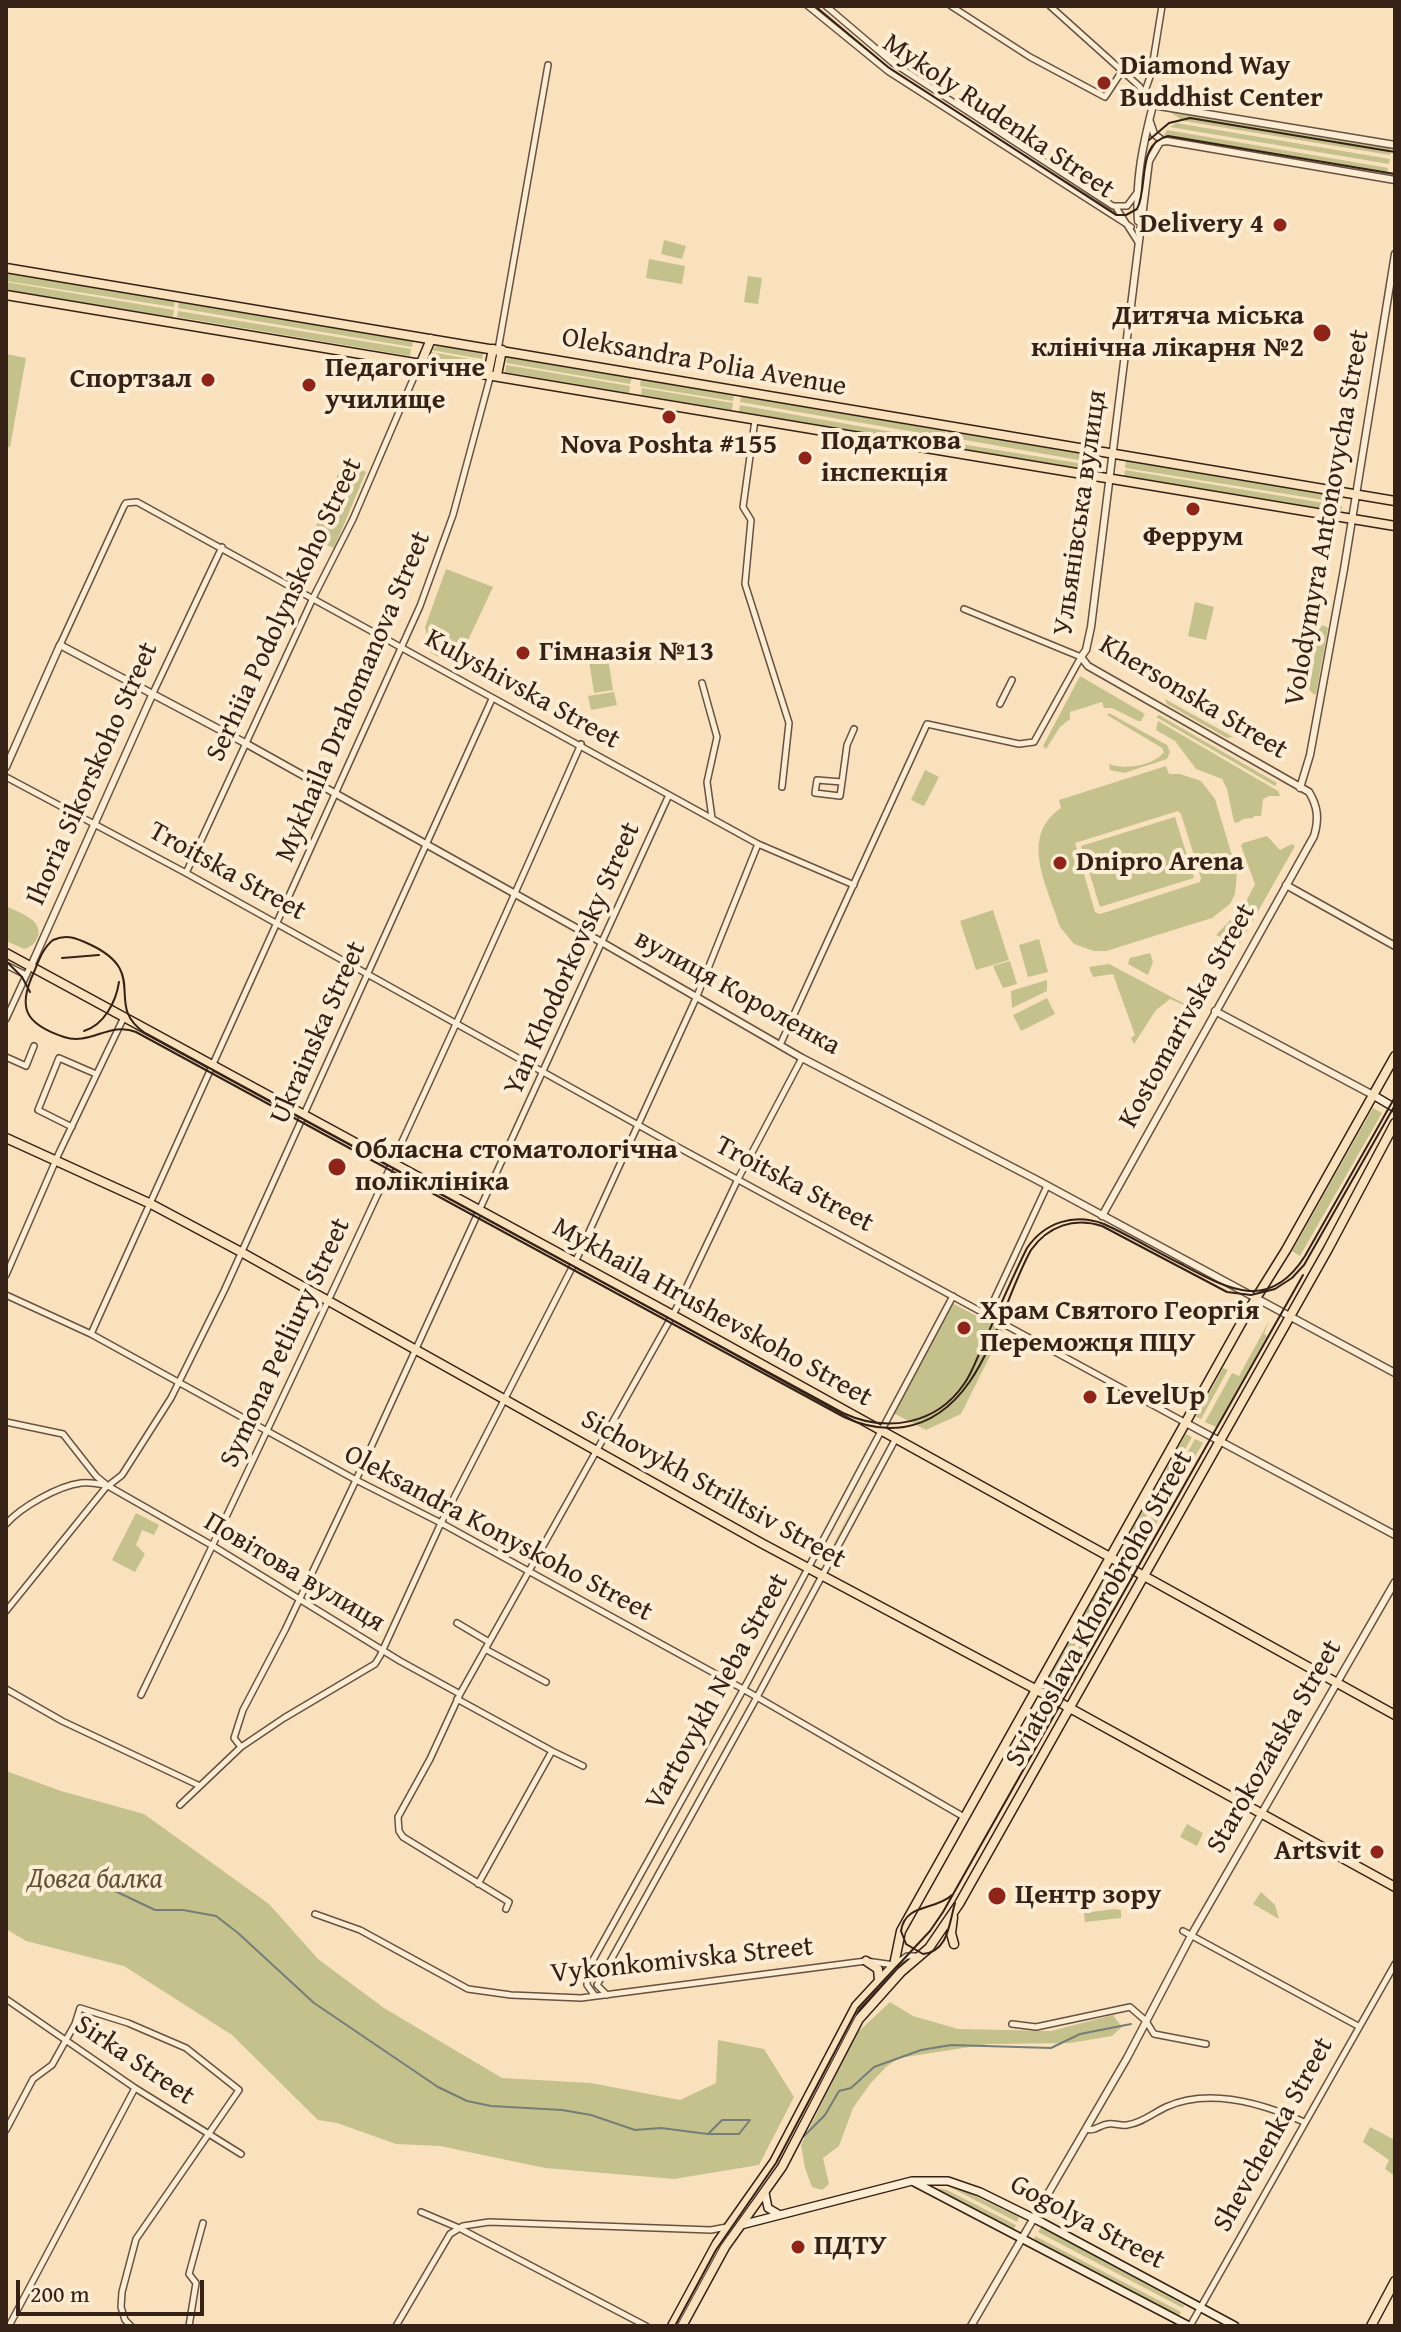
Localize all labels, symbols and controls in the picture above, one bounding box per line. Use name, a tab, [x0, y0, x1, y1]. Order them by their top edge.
street label: Mykoly Rudenka Street	[876, 27, 1120, 207]
place label: Diamond Way Buddhist Center	[1120, 50, 1323, 116]
marker: Diamond Way Buddhist Center	[1095, 74, 1113, 92]
place label: Delivery 4	[1139, 208, 1264, 242]
marker: Delivery 4	[1271, 216, 1289, 234]
place label: Дитяча міська клінічна лікарня №2	[1031, 300, 1304, 366]
street label: Oleksandra Polia Avenue	[559, 321, 849, 405]
marker: Дитяча міська клінічна лікарня №2	[1311, 322, 1333, 344]
street label: Volodymyra Antonovycha Street	[1278, 327, 1378, 709]
place label: Педагогічне училище	[325, 352, 485, 418]
place label: Спортзал	[70, 363, 192, 397]
marker: Спортзал	[199, 371, 217, 389]
marker: Педагогічне училище	[300, 376, 318, 394]
street label: Ульянівська вулиця	[1047, 388, 1115, 638]
marker: Nova Poshta #155	[660, 408, 678, 426]
place label: Податкова інспекція	[821, 425, 961, 491]
place label: Nova Poshta #155	[561, 429, 777, 463]
marker: Податкова інспекція	[796, 449, 814, 467]
street label: Serhiia Podolynskoho Street	[200, 453, 370, 767]
marker: Феррум	[1184, 500, 1202, 518]
place label: Феррум	[1143, 521, 1243, 555]
street label: Mykhaila Drahomanova Street	[269, 527, 439, 867]
street label: Kulyshivska Street	[419, 623, 625, 757]
street label: Khersonska Street	[1093, 629, 1293, 767]
place label: Гімназія №13	[539, 636, 714, 670]
street label: Ihoria Sikorskoho Street	[20, 637, 166, 911]
marker: Гімназія №13	[514, 644, 532, 662]
street label: Troitska Street	[143, 815, 311, 929]
street label: Yan Khodorkovsky Street	[498, 817, 648, 1101]
place label: Dnipro Arena	[1076, 846, 1244, 880]
marker: Dnipro Arena	[1051, 854, 1069, 872]
street label: Kostomarivska Street	[1112, 898, 1264, 1134]
street label: вулиця Короленка	[628, 923, 846, 1063]
street label: Ukrainska Street	[264, 936, 374, 1130]
street label: Troitska Street	[709, 1129, 879, 1241]
place label: Обласна стоматологічна поліклініка	[355, 1134, 678, 1200]
marker: Обласна стоматологічна поліклініка	[326, 1156, 348, 1178]
street label: Mykhaila Hrushevskoho Street	[546, 1211, 878, 1415]
street label: Symona Petliury Street	[213, 1213, 359, 1473]
place label: Храм Святого Георгія Переможця ПЦУ	[980, 1295, 1260, 1361]
marker: Храм Святого Георгія Переможця ПЦУ	[955, 1319, 973, 1337]
place label: LevelUp	[1106, 1380, 1205, 1414]
marker: LevelUp	[1081, 1388, 1099, 1406]
street label: Sichovykh Striltsiv Street	[575, 1403, 851, 1577]
street label: Oleksandra Konyskoho Street	[338, 1438, 658, 1630]
street label: Sviatoslava Khorobroho Street	[999, 1445, 1201, 1773]
street label: Повітова вулиця	[198, 1506, 390, 1640]
street label: Vartovykh Neba Street	[639, 1568, 797, 1816]
street label: Starokozatska Street	[1200, 1634, 1350, 1860]
place label: Artsvit	[1274, 1835, 1361, 1869]
marker: Artsvit	[1368, 1843, 1386, 1861]
park label: Довга балка	[27, 1863, 163, 1897]
place label: Центр зору	[1015, 1879, 1161, 1913]
marker: Центр зору	[986, 1885, 1008, 1907]
street label: Vykonkomivska Street	[549, 1930, 815, 1992]
street label: Sirka Street	[68, 2009, 200, 2113]
street label: Shevchenka Street	[1207, 2032, 1341, 2238]
street label: Gogolya Street	[1004, 2168, 1170, 2278]
place label: ПДТУ	[814, 2230, 886, 2264]
marker: ПДТУ	[789, 2238, 807, 2256]
scale bar	[20, 2264, 208, 2314]
text: 200 m	[30, 2276, 90, 2311]

